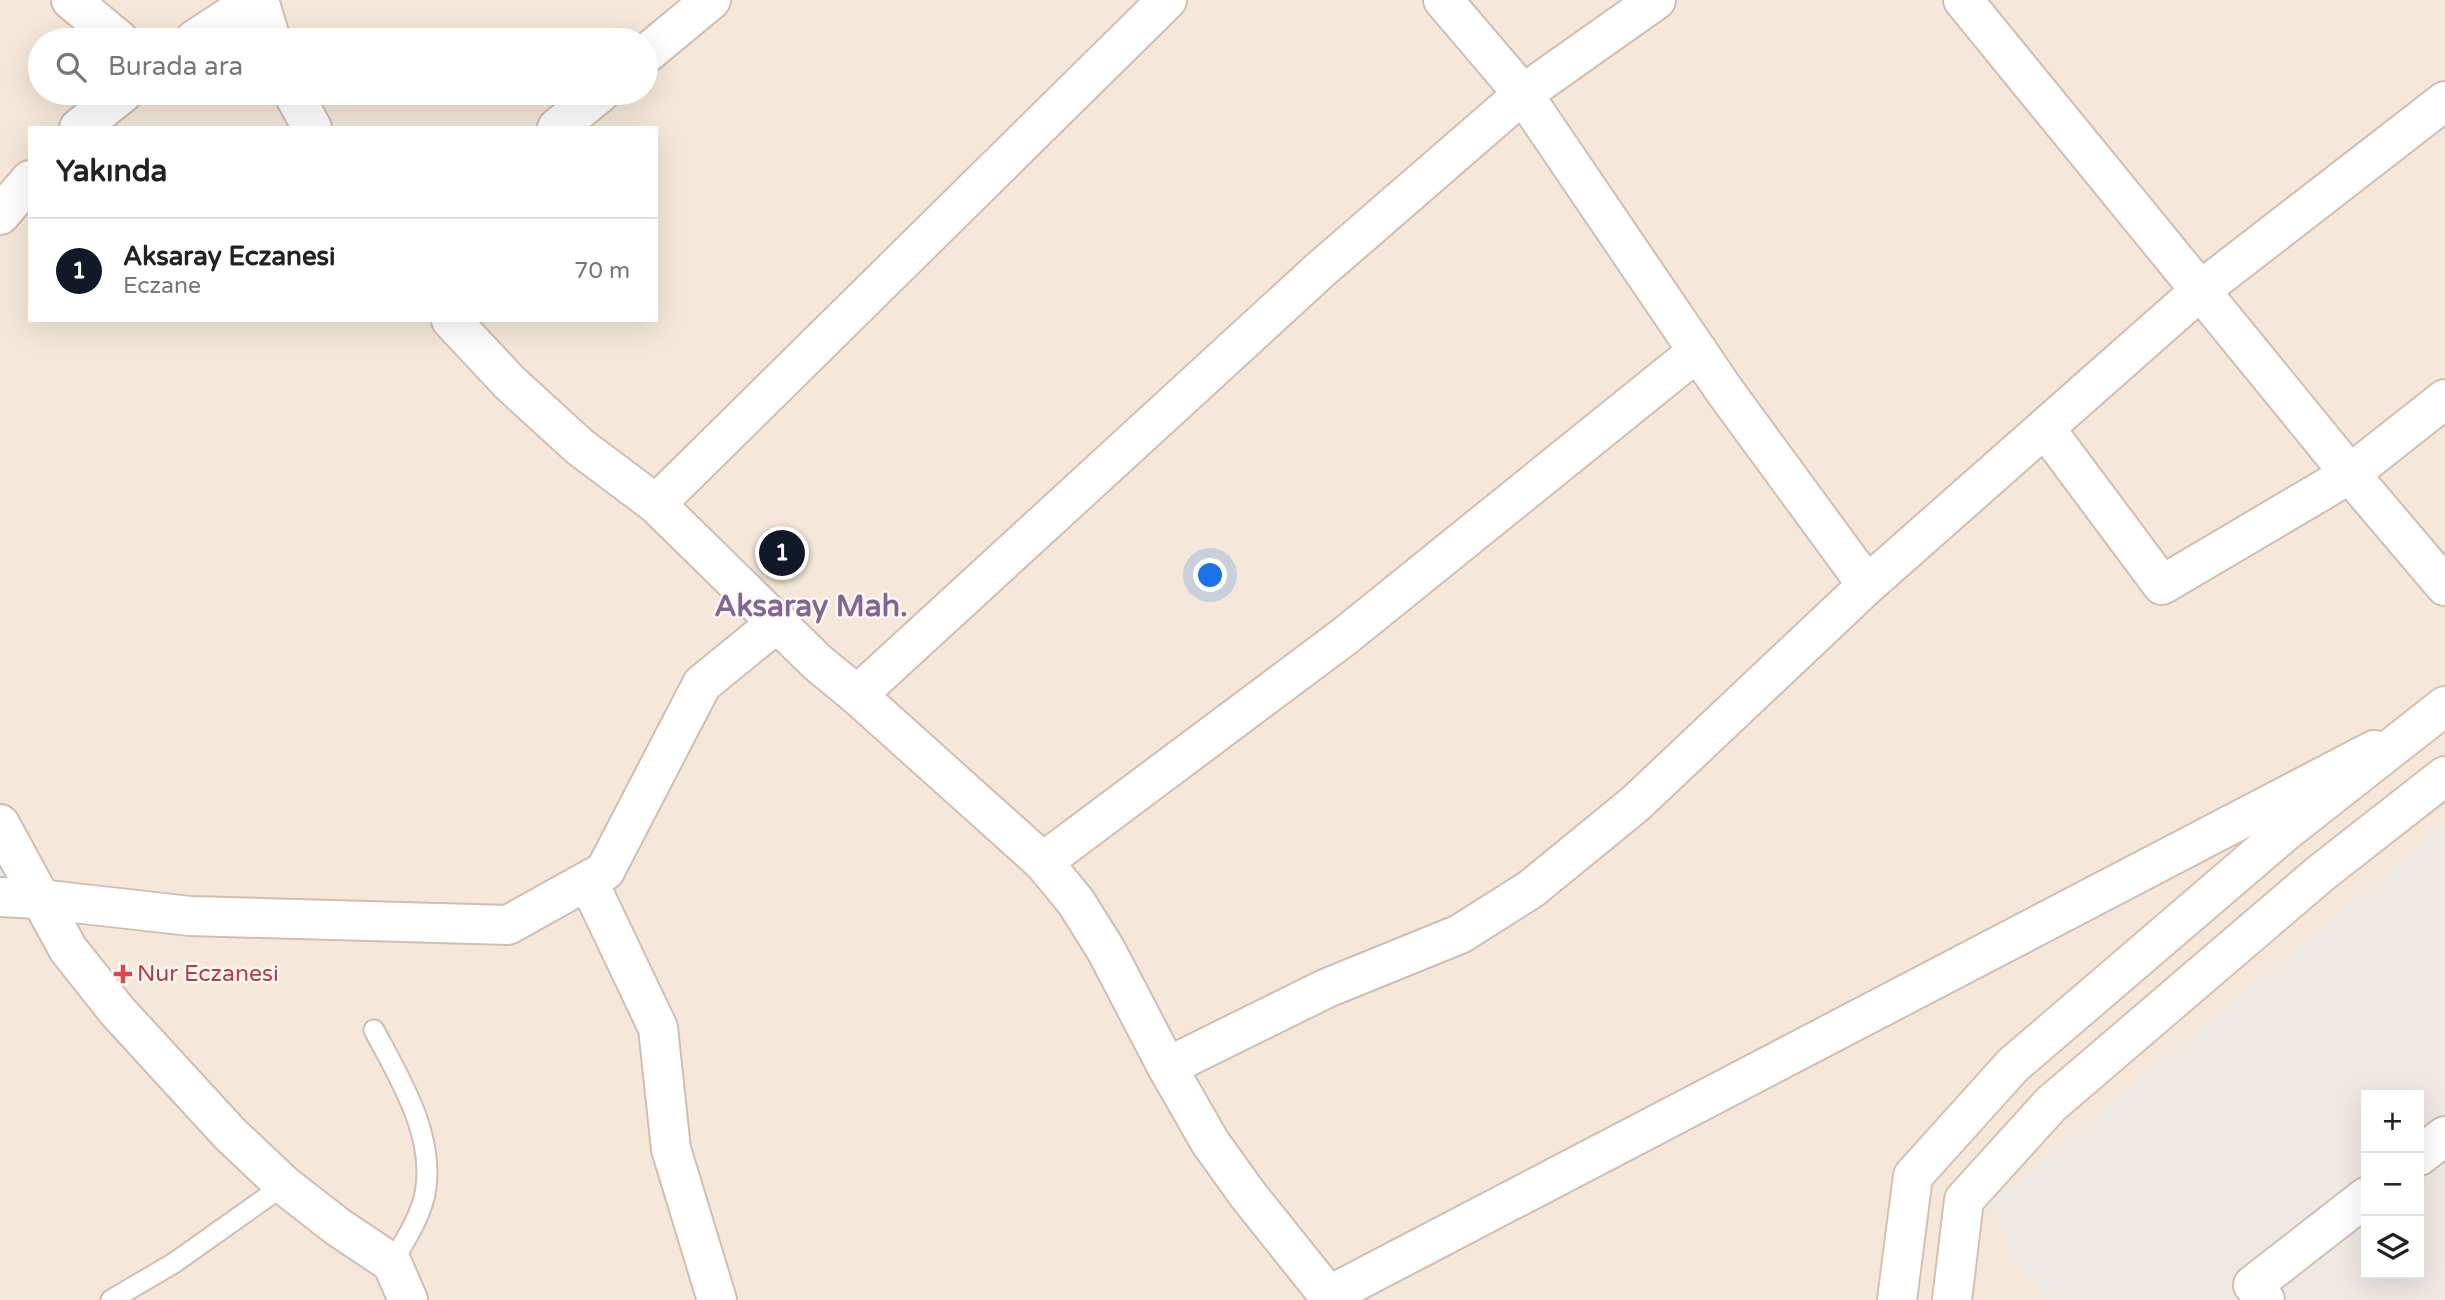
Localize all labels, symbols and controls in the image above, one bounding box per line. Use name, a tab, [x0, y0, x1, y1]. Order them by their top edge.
search box	[28, 28, 658, 105]
icon: search	[52, 48, 90, 86]
text: Burada ara	[108, 51, 243, 82]
text: Yakında	[56, 153, 167, 190]
text: Aksaray Eczanesi	[123, 241, 336, 272]
text: 1	[72, 257, 86, 285]
text: 70 m	[574, 257, 630, 285]
text: Eczane	[123, 272, 201, 300]
pin: 1	[759, 527, 805, 579]
your location	[1193, 558, 1227, 592]
district label: Aksaray Mah.	[714, 588, 908, 625]
place label: Nur Eczanesi	[137, 960, 279, 988]
marker: Nur Eczanesi	[115, 966, 131, 982]
map controls	[2361, 1090, 2424, 1279]
button: +	[2361, 1090, 2424, 1153]
button: −	[2361, 1153, 2424, 1216]
button: layers	[2361, 1216, 2424, 1279]

